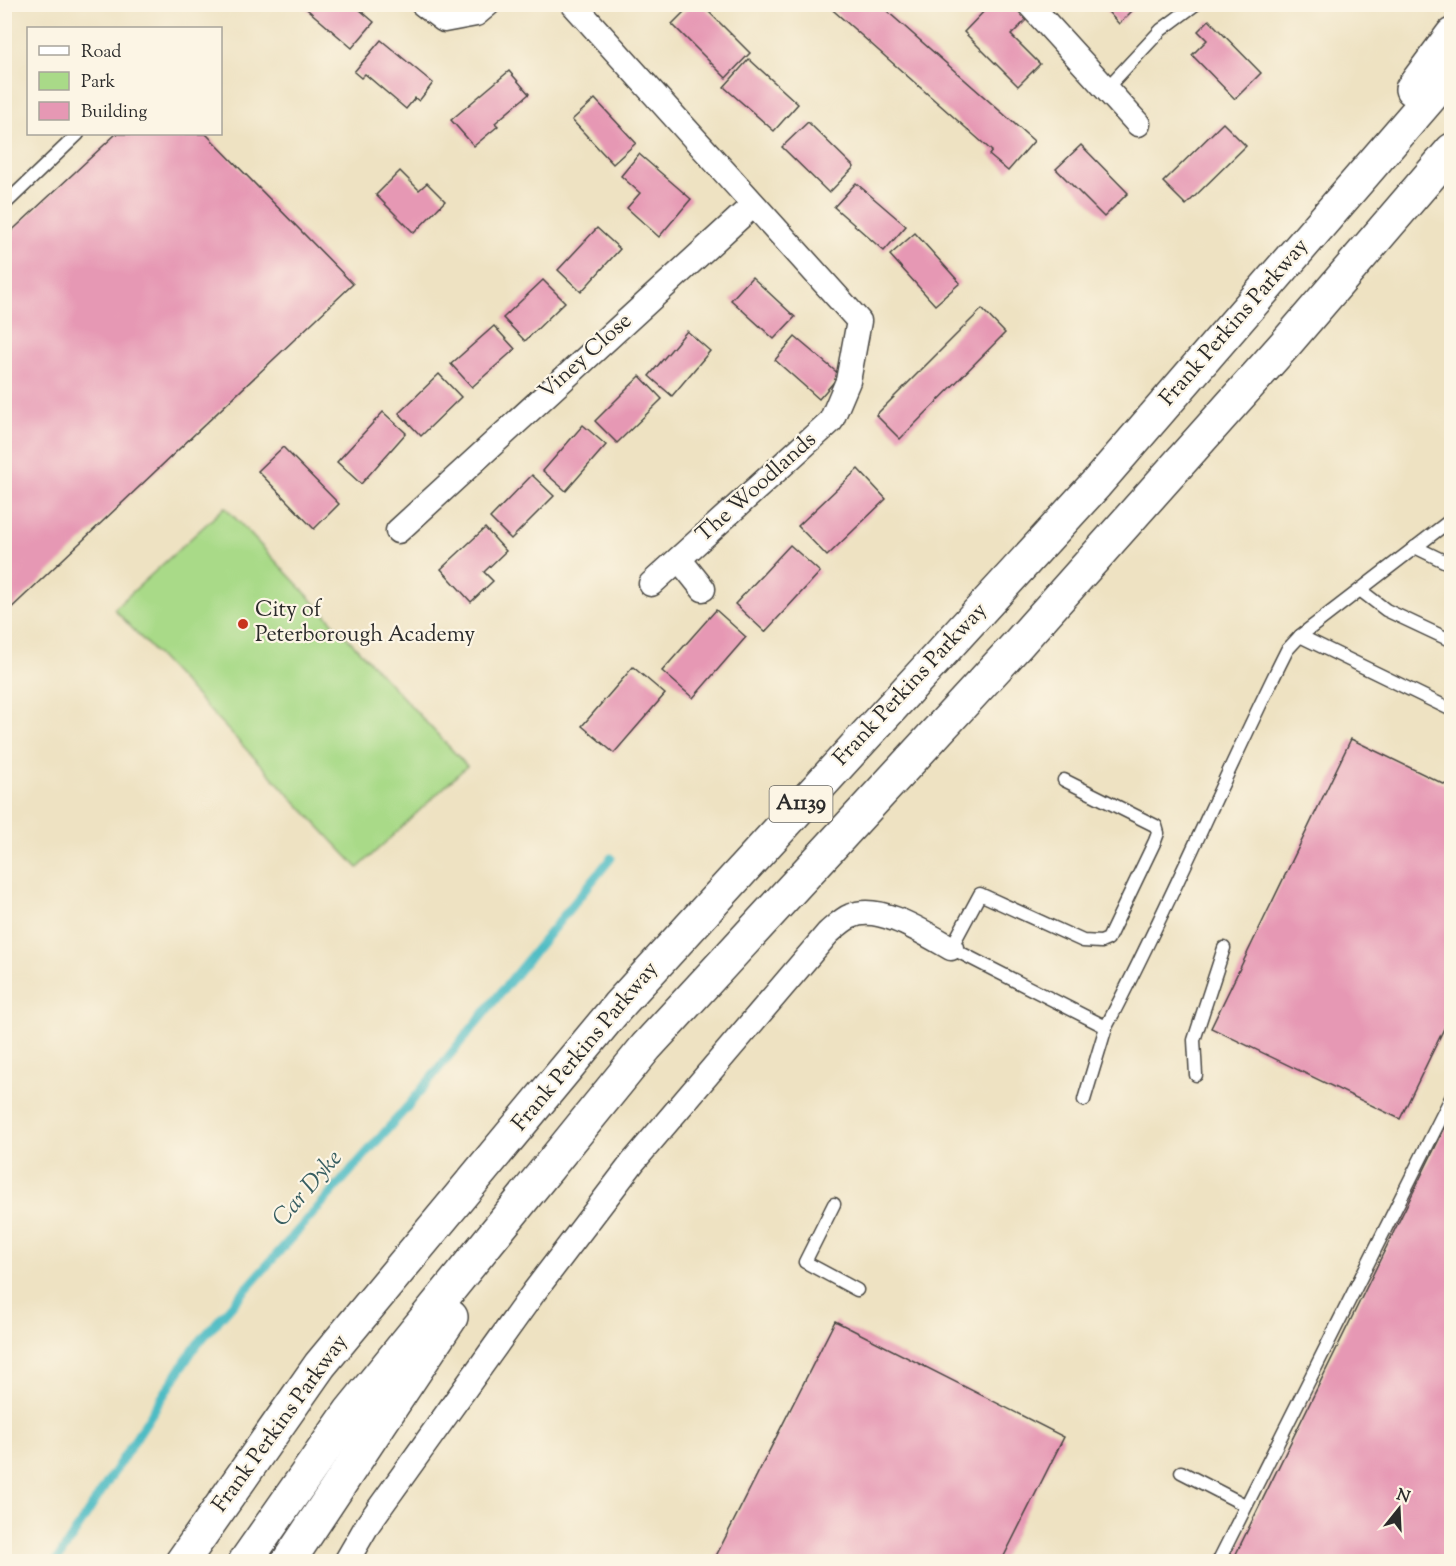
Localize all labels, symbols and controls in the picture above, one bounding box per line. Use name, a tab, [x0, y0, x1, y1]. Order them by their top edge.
legend	[27, 27, 222, 135]
text: Road	[81, 40, 121, 66]
text: Park	[81, 70, 116, 96]
text: Building	[81, 100, 147, 126]
street label: Frank Perkins Parkway	[1153, 232, 1317, 414]
street label: Viney Close	[532, 306, 640, 408]
street label: The Woodlands	[690, 425, 824, 551]
place label: City of Peterborough Academy	[255, 595, 475, 652]
street label: Frank Perkins Parkway	[827, 596, 995, 774]
marker: City of Peterborough Academy	[236, 617, 250, 631]
road number: A1139	[770, 786, 832, 822]
street label: Frank Perkins Parkway	[505, 955, 667, 1139]
water label: Car Dyke	[265, 1143, 351, 1235]
street label: Frank Perkins Parkway	[205, 1328, 357, 1520]
north arrow	[1369, 1479, 1429, 1539]
text: N	[1393, 1484, 1413, 1510]

